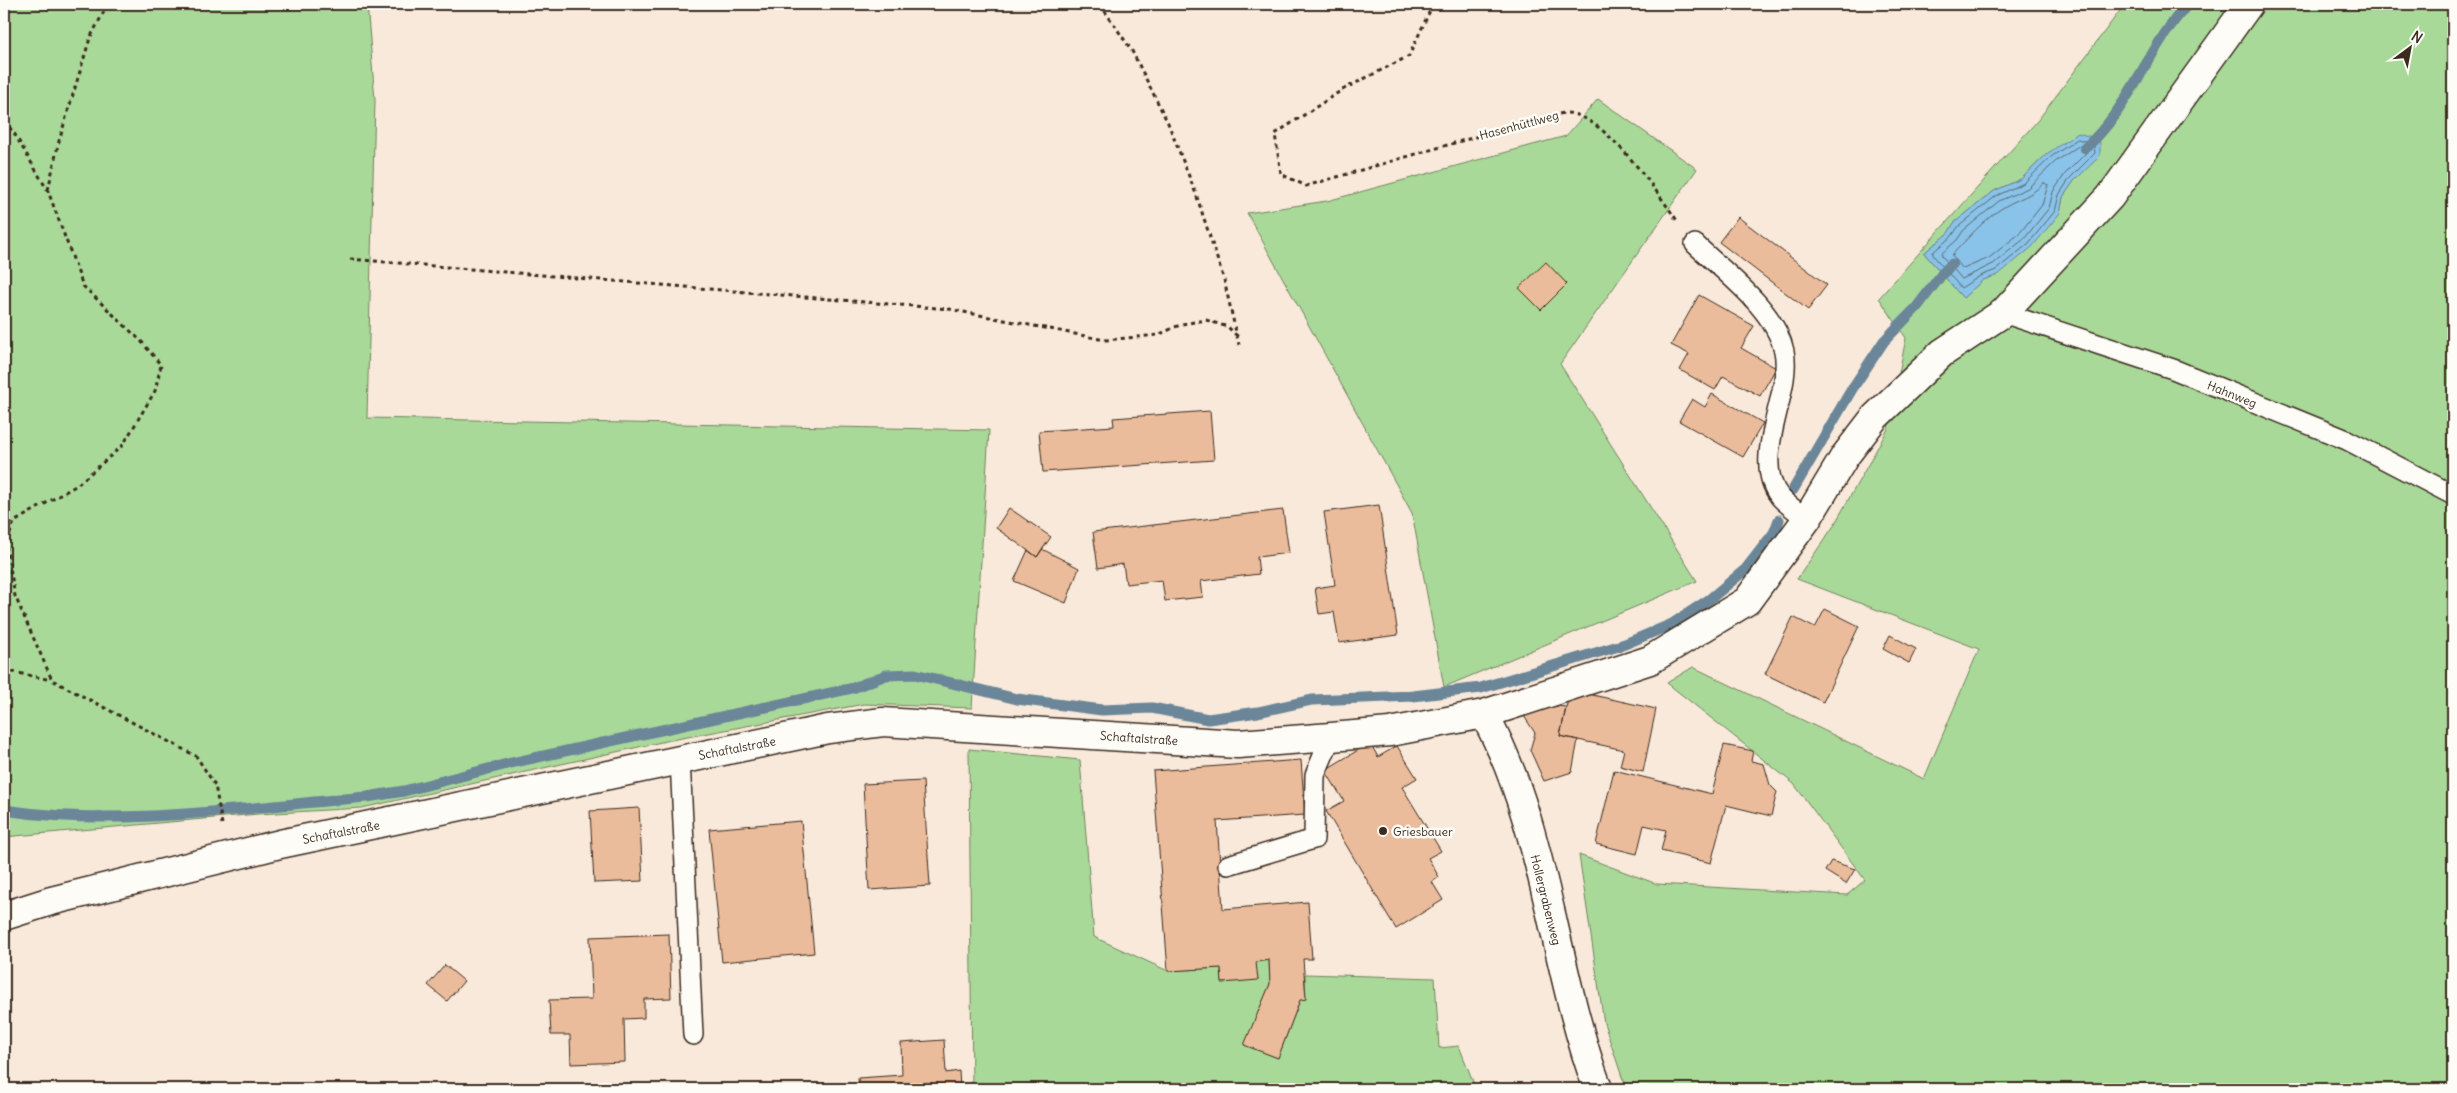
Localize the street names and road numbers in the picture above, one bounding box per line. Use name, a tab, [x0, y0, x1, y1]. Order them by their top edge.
street label: Hasenhüttlweg	[1478, 107, 1560, 143]
street label: Hahnweg	[2205, 377, 2259, 411]
street label: Schaftalstraße	[1099, 728, 1179, 748]
street label: Schaftalstraße	[697, 733, 777, 763]
street label: Schaftalstraße	[301, 817, 381, 847]
street label: Hollergrabenweg	[1527, 853, 1565, 947]

